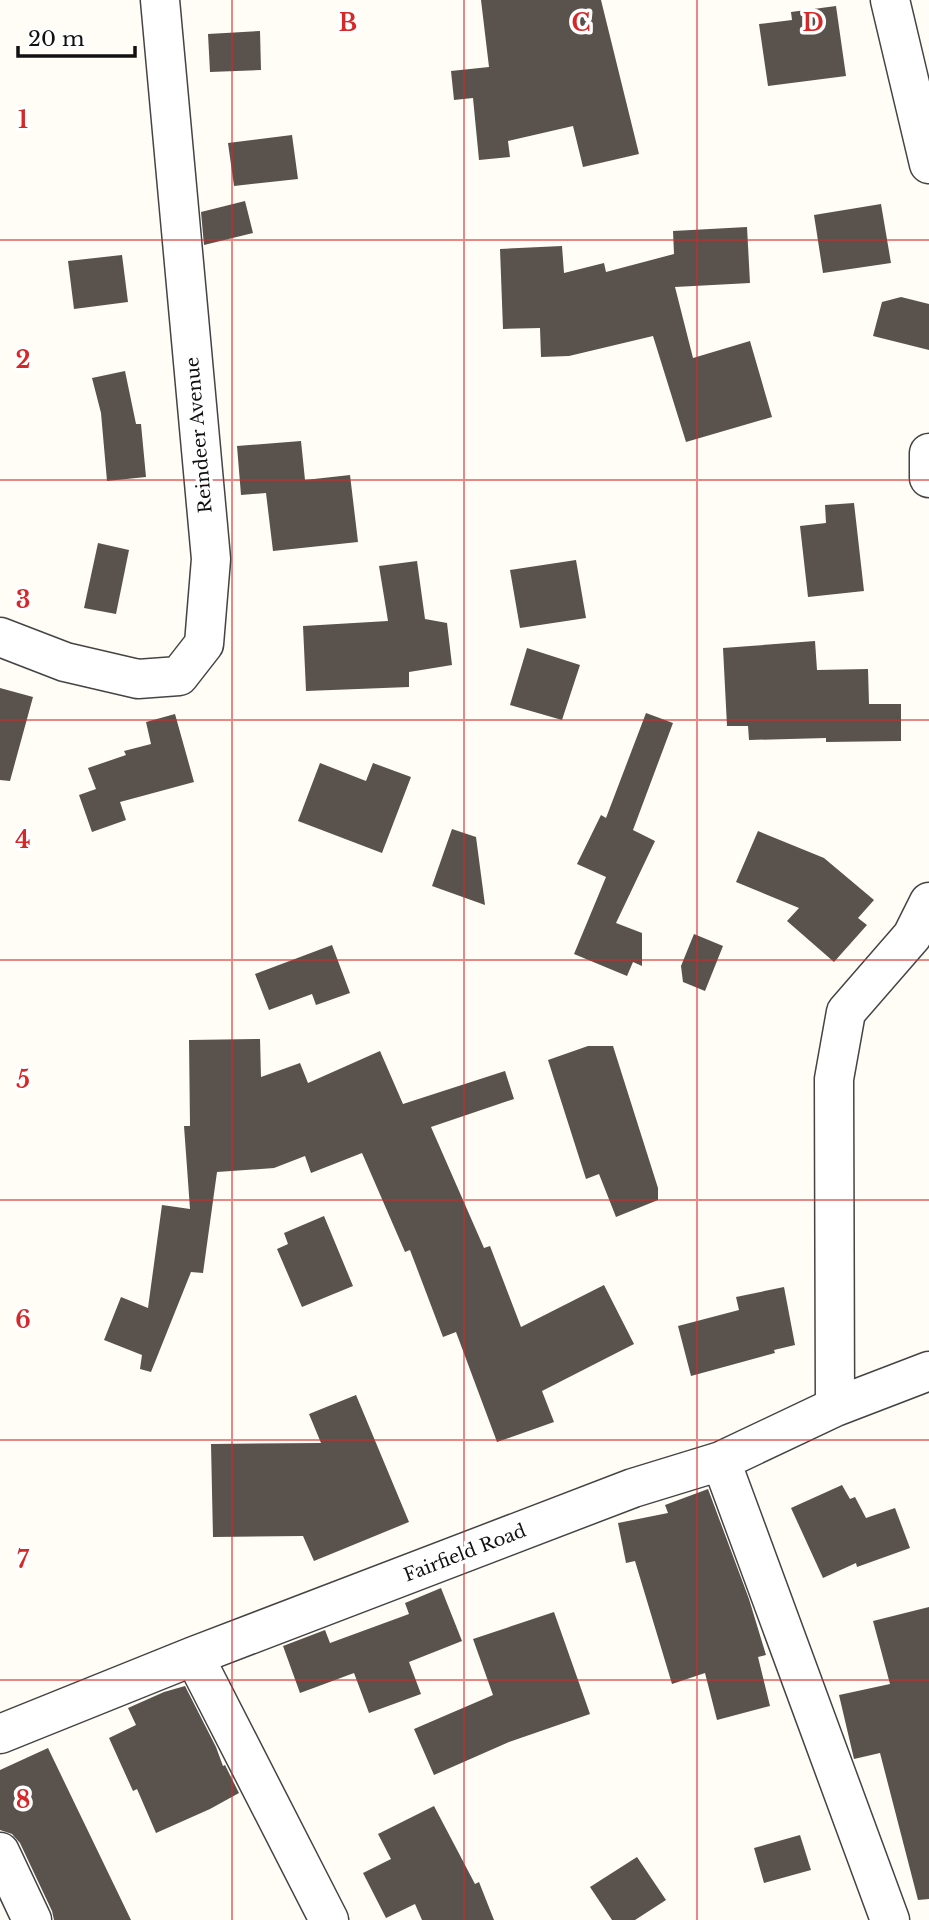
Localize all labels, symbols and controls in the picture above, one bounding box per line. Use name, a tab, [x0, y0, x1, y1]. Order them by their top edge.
text: B	[339, 9, 357, 37]
text: C	[572, 9, 590, 37]
text: D	[802, 9, 824, 37]
scale bar	[18, 14, 135, 58]
text: 20 m	[28, 26, 85, 52]
text: 1	[18, 106, 28, 134]
text: 2	[16, 346, 30, 374]
street label: Reindeer Avenue	[181, 356, 217, 514]
text: 3	[16, 586, 30, 614]
text: 4	[15, 826, 31, 854]
text: 5	[16, 1066, 30, 1094]
text: 6	[15, 1306, 31, 1334]
street label: Fairfield Road	[401, 1520, 529, 1586]
text: 7	[17, 1546, 30, 1574]
text: 8	[16, 1786, 30, 1814]

